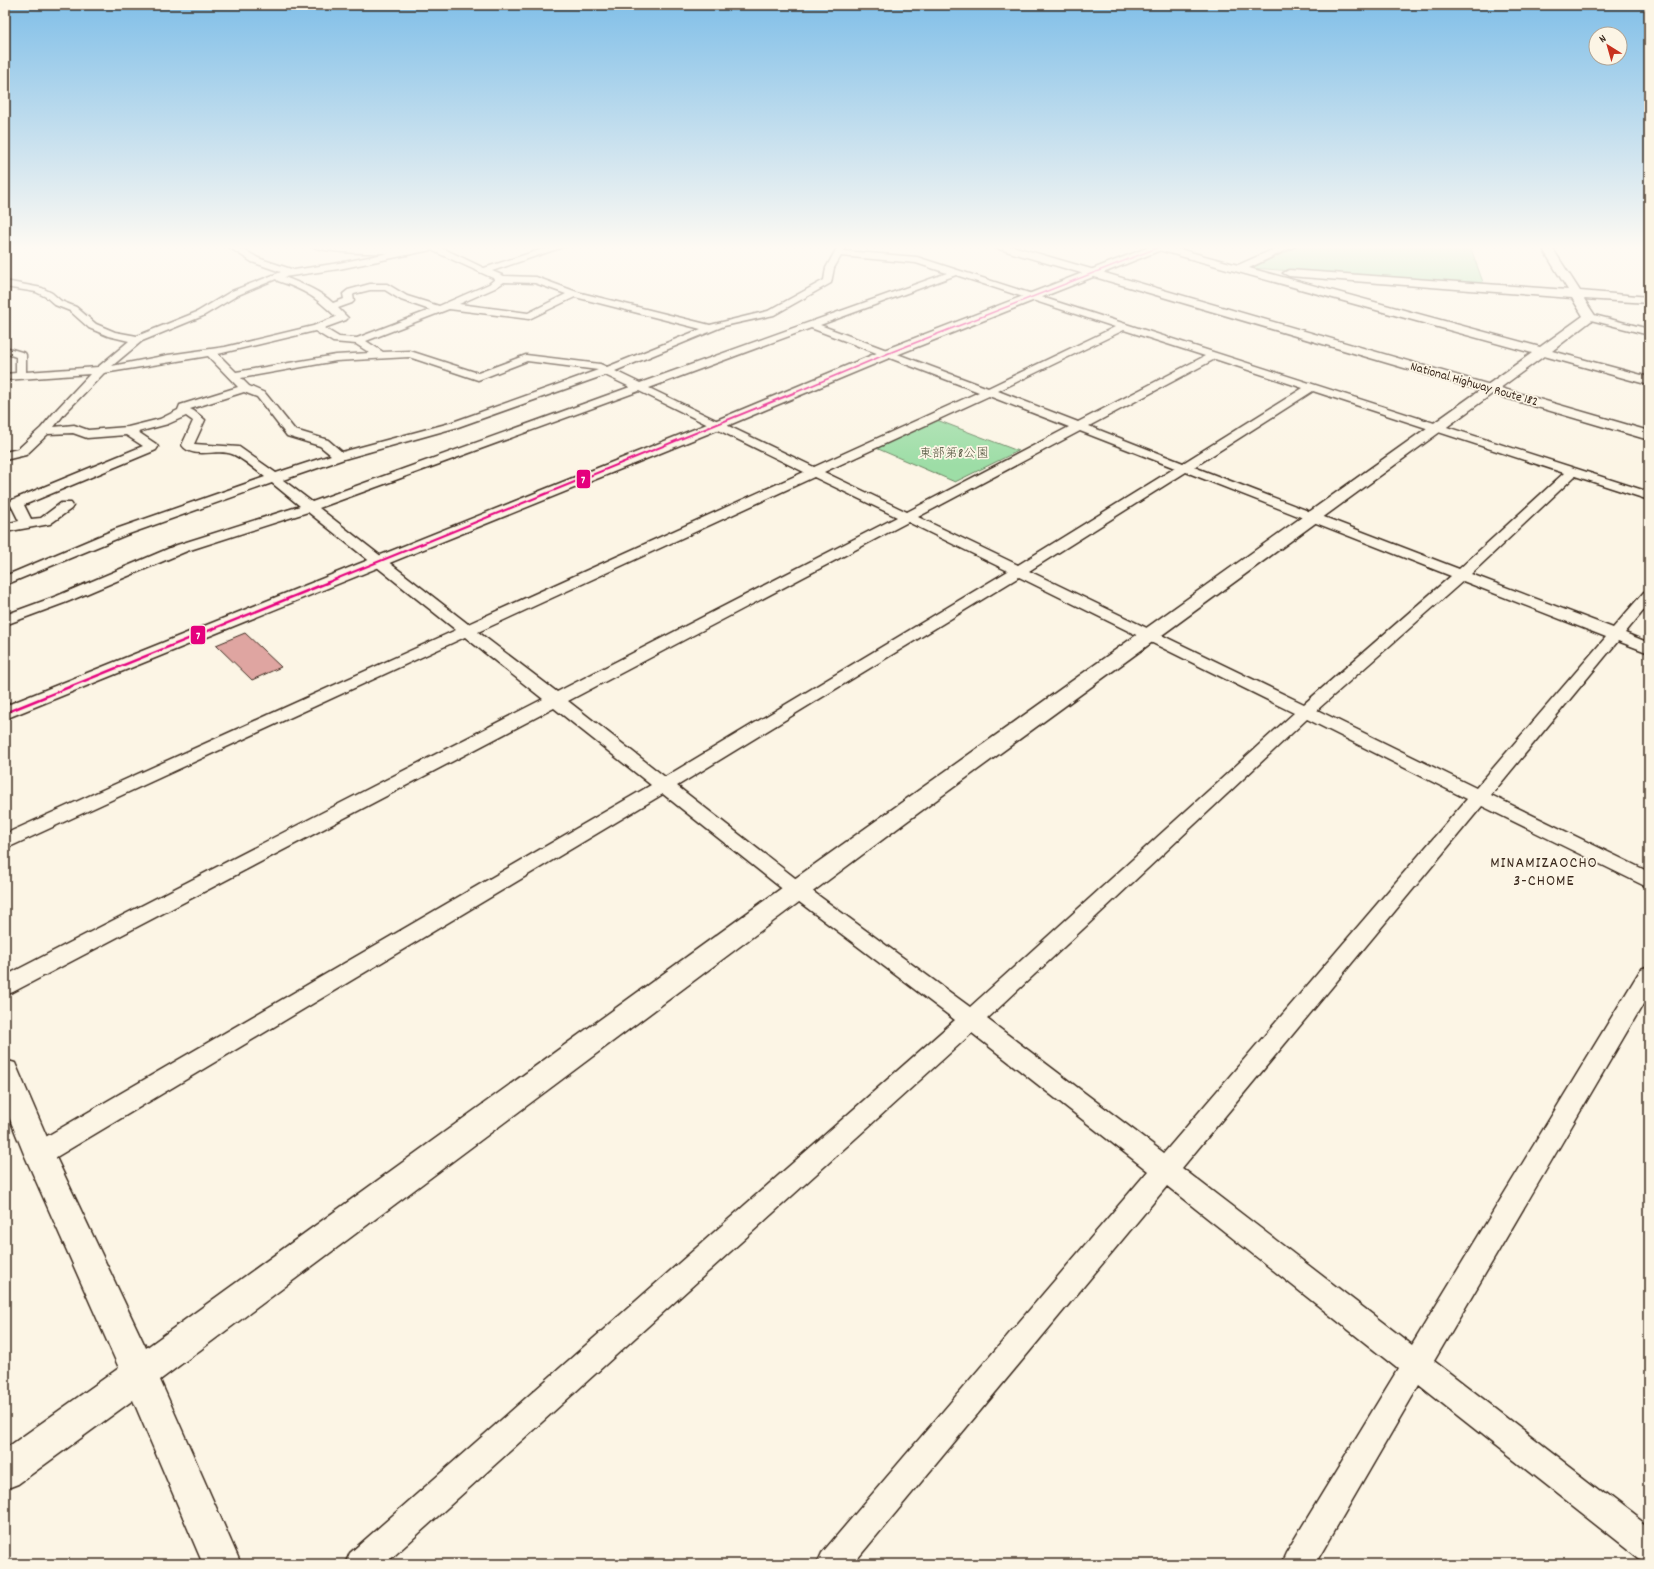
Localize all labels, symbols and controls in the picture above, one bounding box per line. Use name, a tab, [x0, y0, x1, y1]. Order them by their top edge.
north arrow	[1588, 26, 1628, 66]
text: N	[1596, 31, 1611, 48]
street label: National Highway Route 182	[1408, 358, 1540, 412]
park label: 東部第8公園	[919, 445, 989, 464]
line badge: 7	[576, 469, 591, 489]
text: 7	[581, 473, 586, 489]
line badge: 7	[190, 625, 206, 645]
text: 7	[196, 629, 201, 645]
district label: MINAMIZAOCHO 3-CHOME	[1490, 852, 1598, 893]

